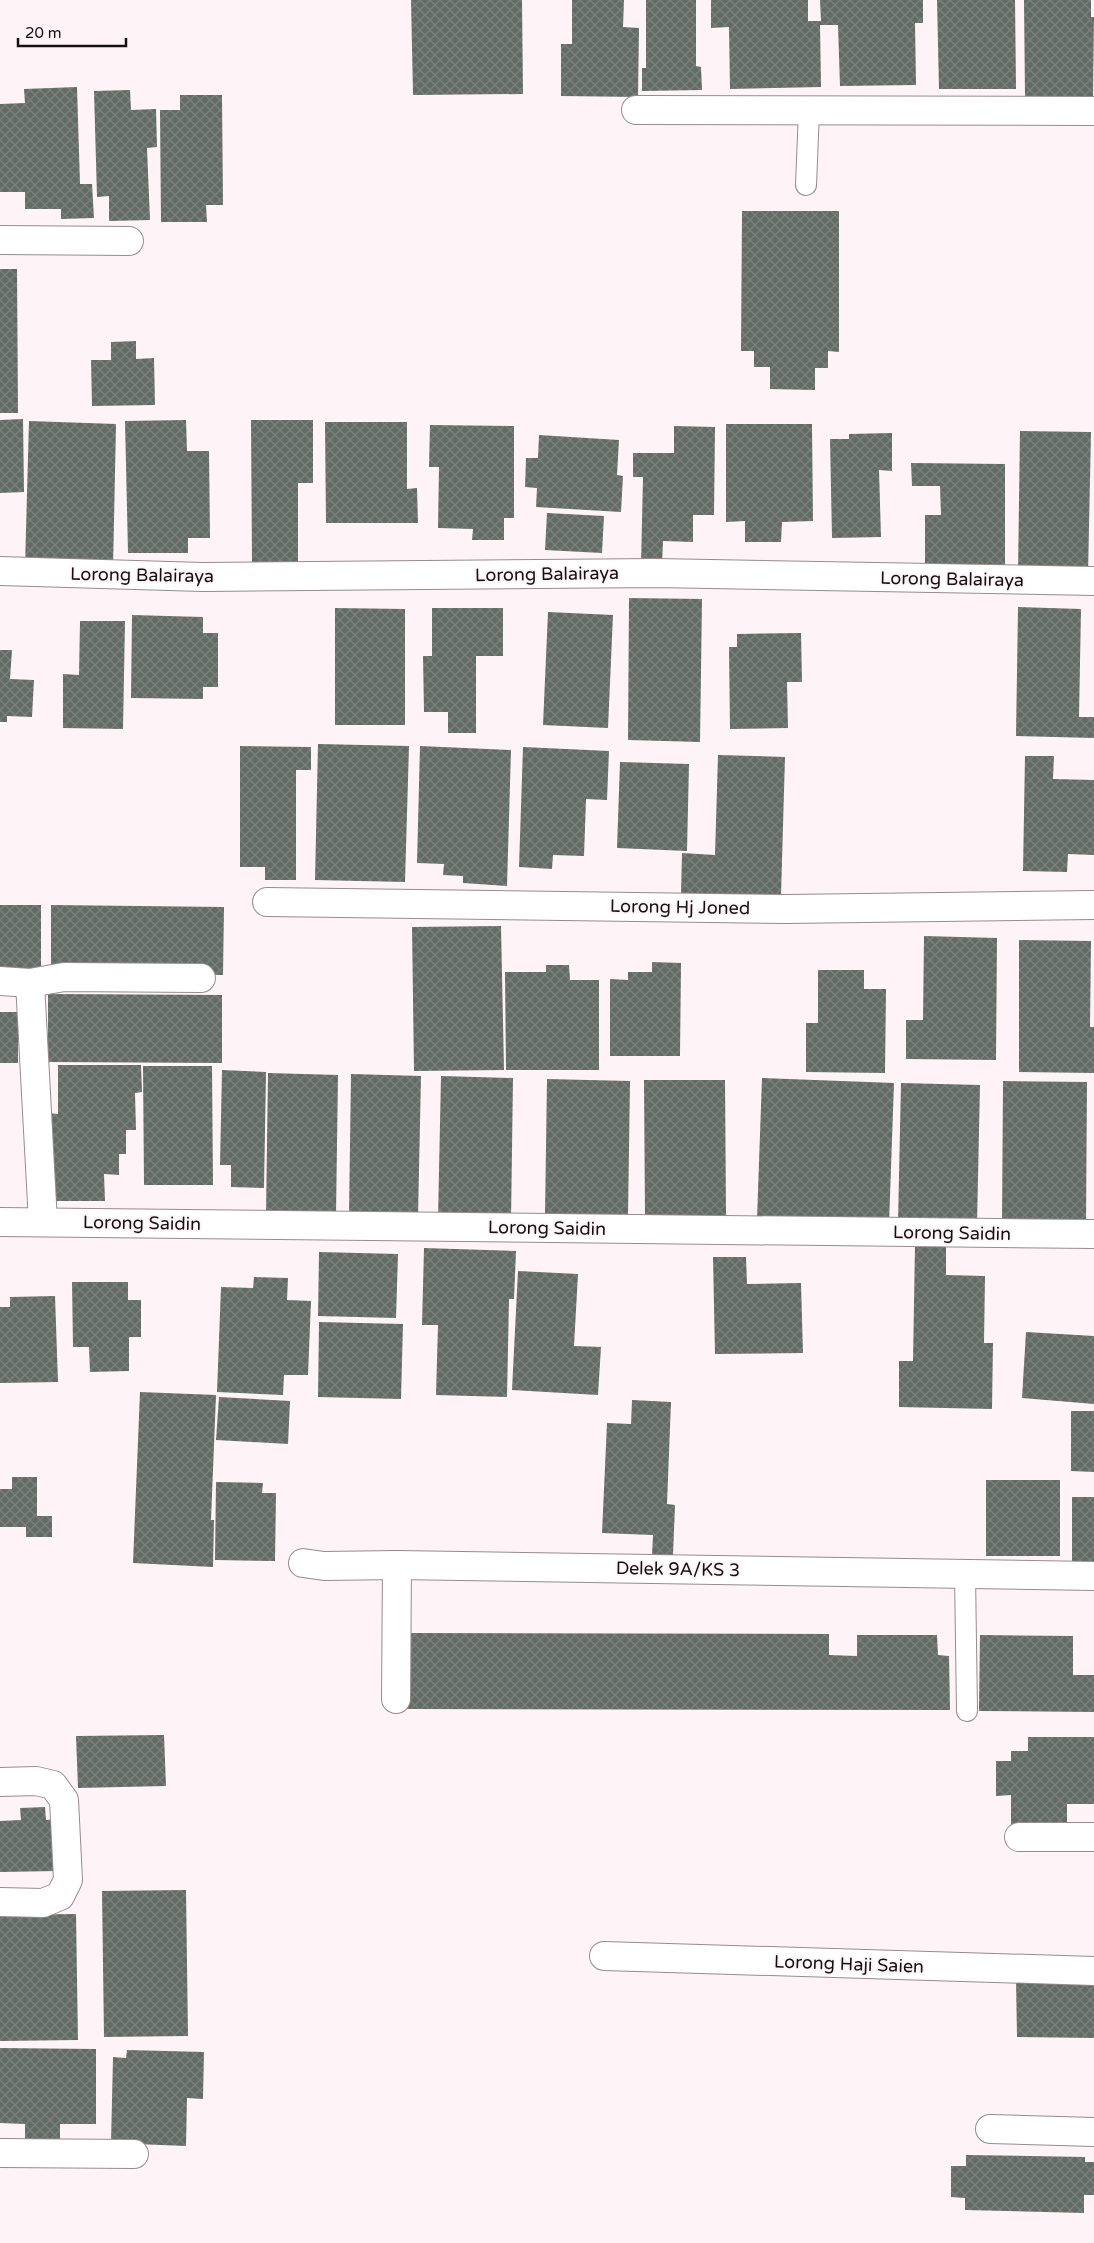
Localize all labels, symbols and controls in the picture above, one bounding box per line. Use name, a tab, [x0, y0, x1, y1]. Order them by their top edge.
scale bar	[18, 15, 125, 47]
text: 20 m	[25, 24, 62, 42]
street label: Lorong Balairaya	[475, 562, 619, 586]
street label: Lorong Balairaya	[70, 563, 214, 587]
street label: Lorong Balairaya	[880, 567, 1024, 591]
street label: Lorong Hj Joned	[610, 895, 750, 919]
street label: Lorong Saidin	[83, 1211, 201, 1235]
street label: Lorong Saidin	[488, 1216, 606, 1240]
street label: Lorong Saidin	[893, 1221, 1011, 1245]
street label: Delek 9A/KS 3	[616, 1557, 740, 1581]
street label: Lorong Haji Saien	[774, 1950, 924, 1978]

